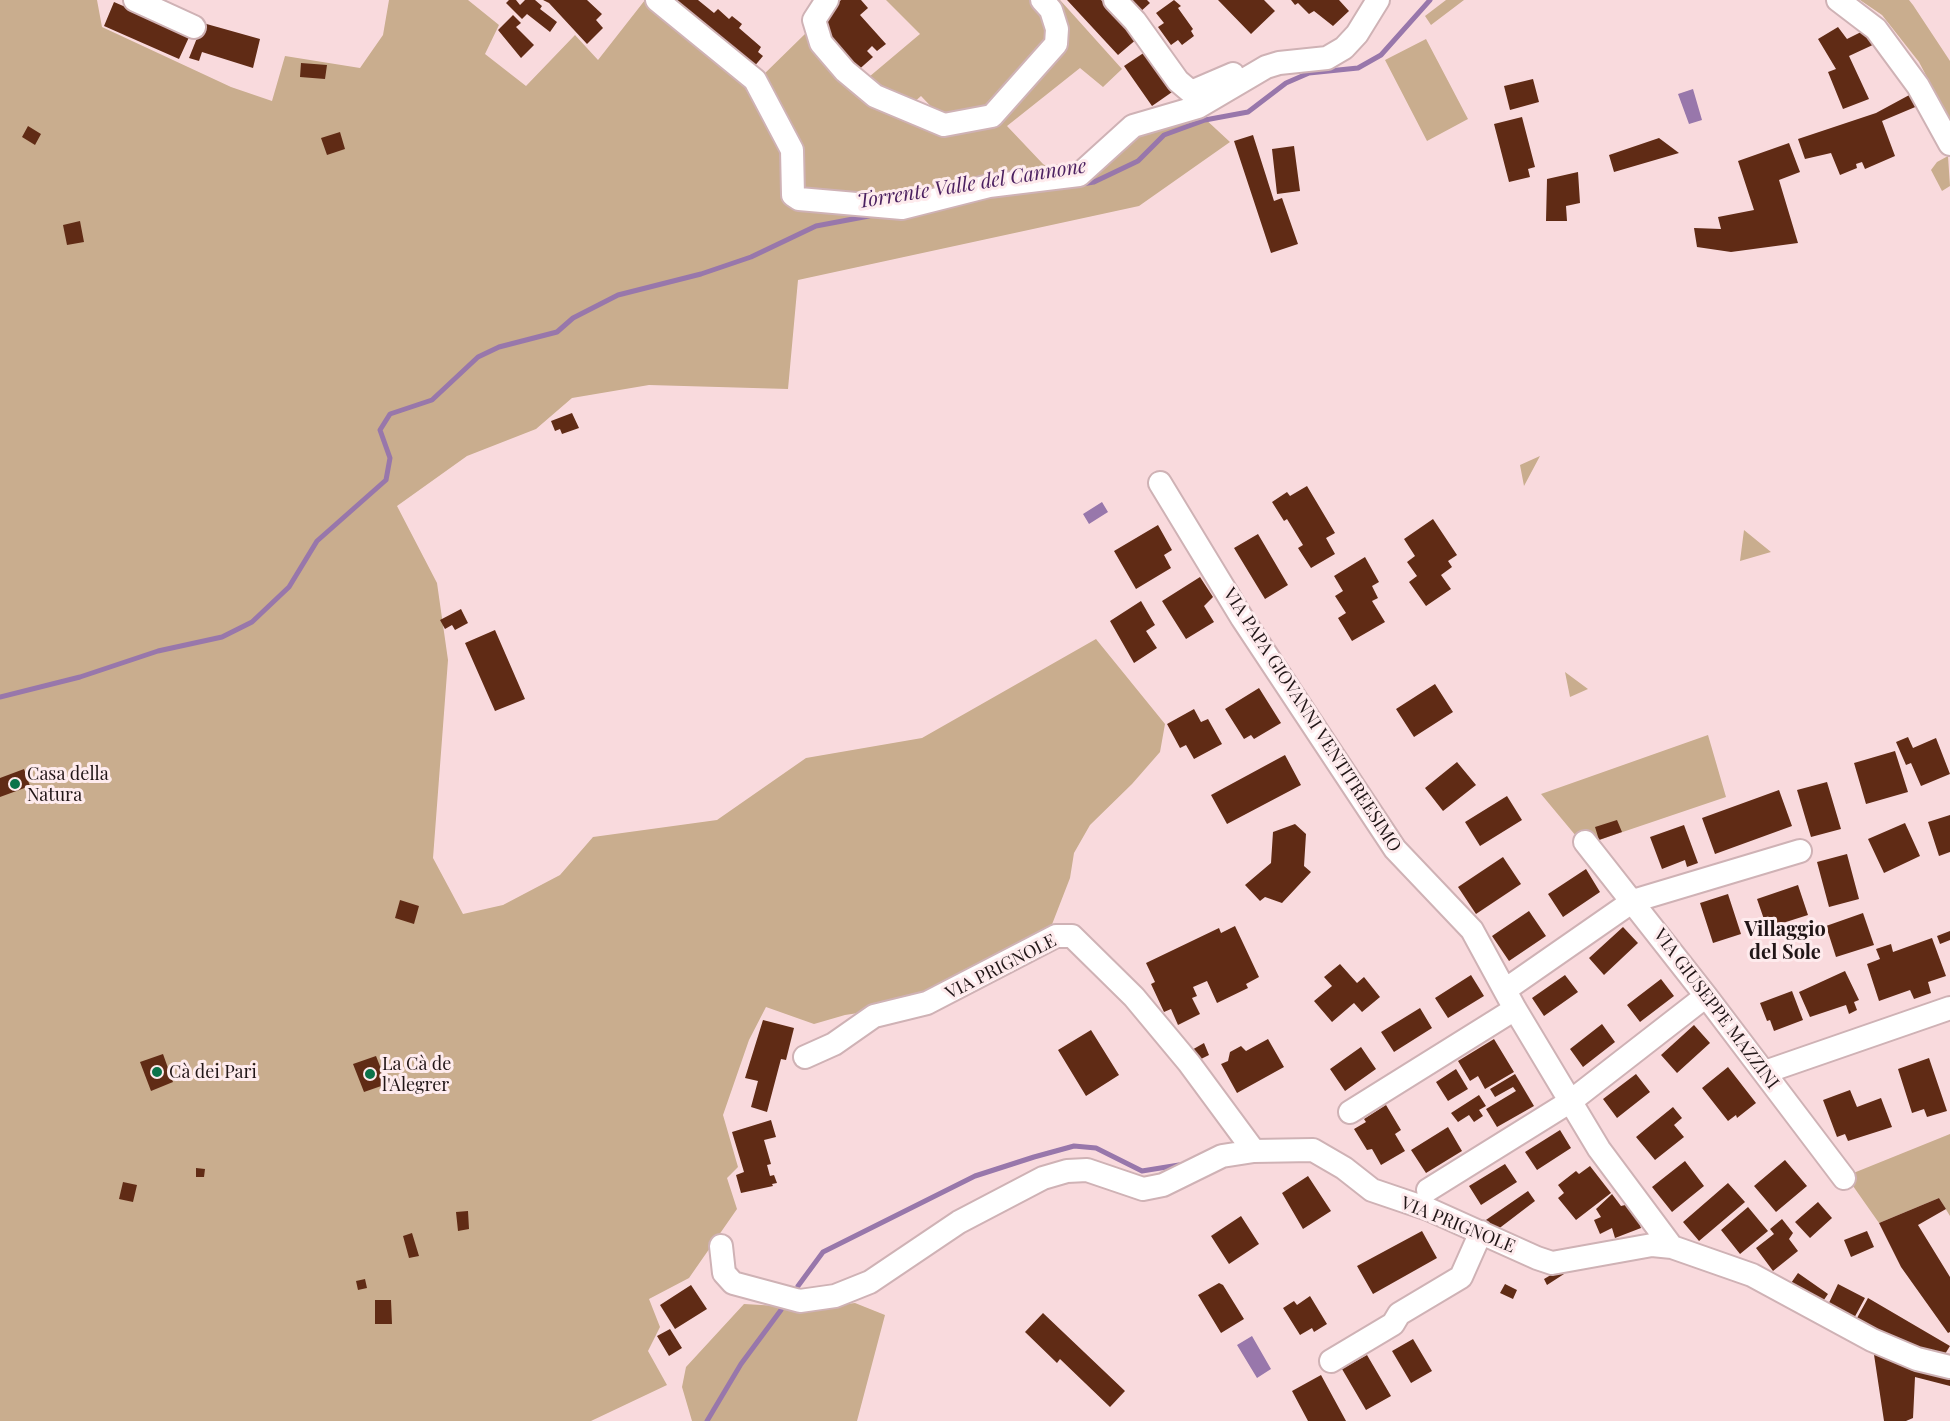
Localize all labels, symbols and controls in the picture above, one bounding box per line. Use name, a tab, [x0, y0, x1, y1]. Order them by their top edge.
water label: Torrente Valle del Cannone	[856, 154, 1088, 214]
street label: VIA PAPA GIOVANNI VENTITREESIMO	[1218, 584, 1406, 856]
place label: Casa della Natura	[27, 763, 109, 806]
marker: Casa della Natura	[8, 777, 22, 791]
district label: Villaggio del Sole	[1744, 918, 1826, 965]
street label: VIA GIUSEPPE MAZZINI	[1649, 925, 1783, 1093]
street label: VIA PRIGNOLE	[942, 930, 1060, 1004]
place label: La Cà de l'Alegrer	[382, 1053, 451, 1096]
place label: Cà dei Pari	[169, 1061, 257, 1083]
marker: Cà dei Pari	[150, 1065, 164, 1079]
marker: La Cà de l'Alegrer	[363, 1067, 377, 1081]
street label: VIA PRIGNOLE	[1398, 1192, 1518, 1258]

